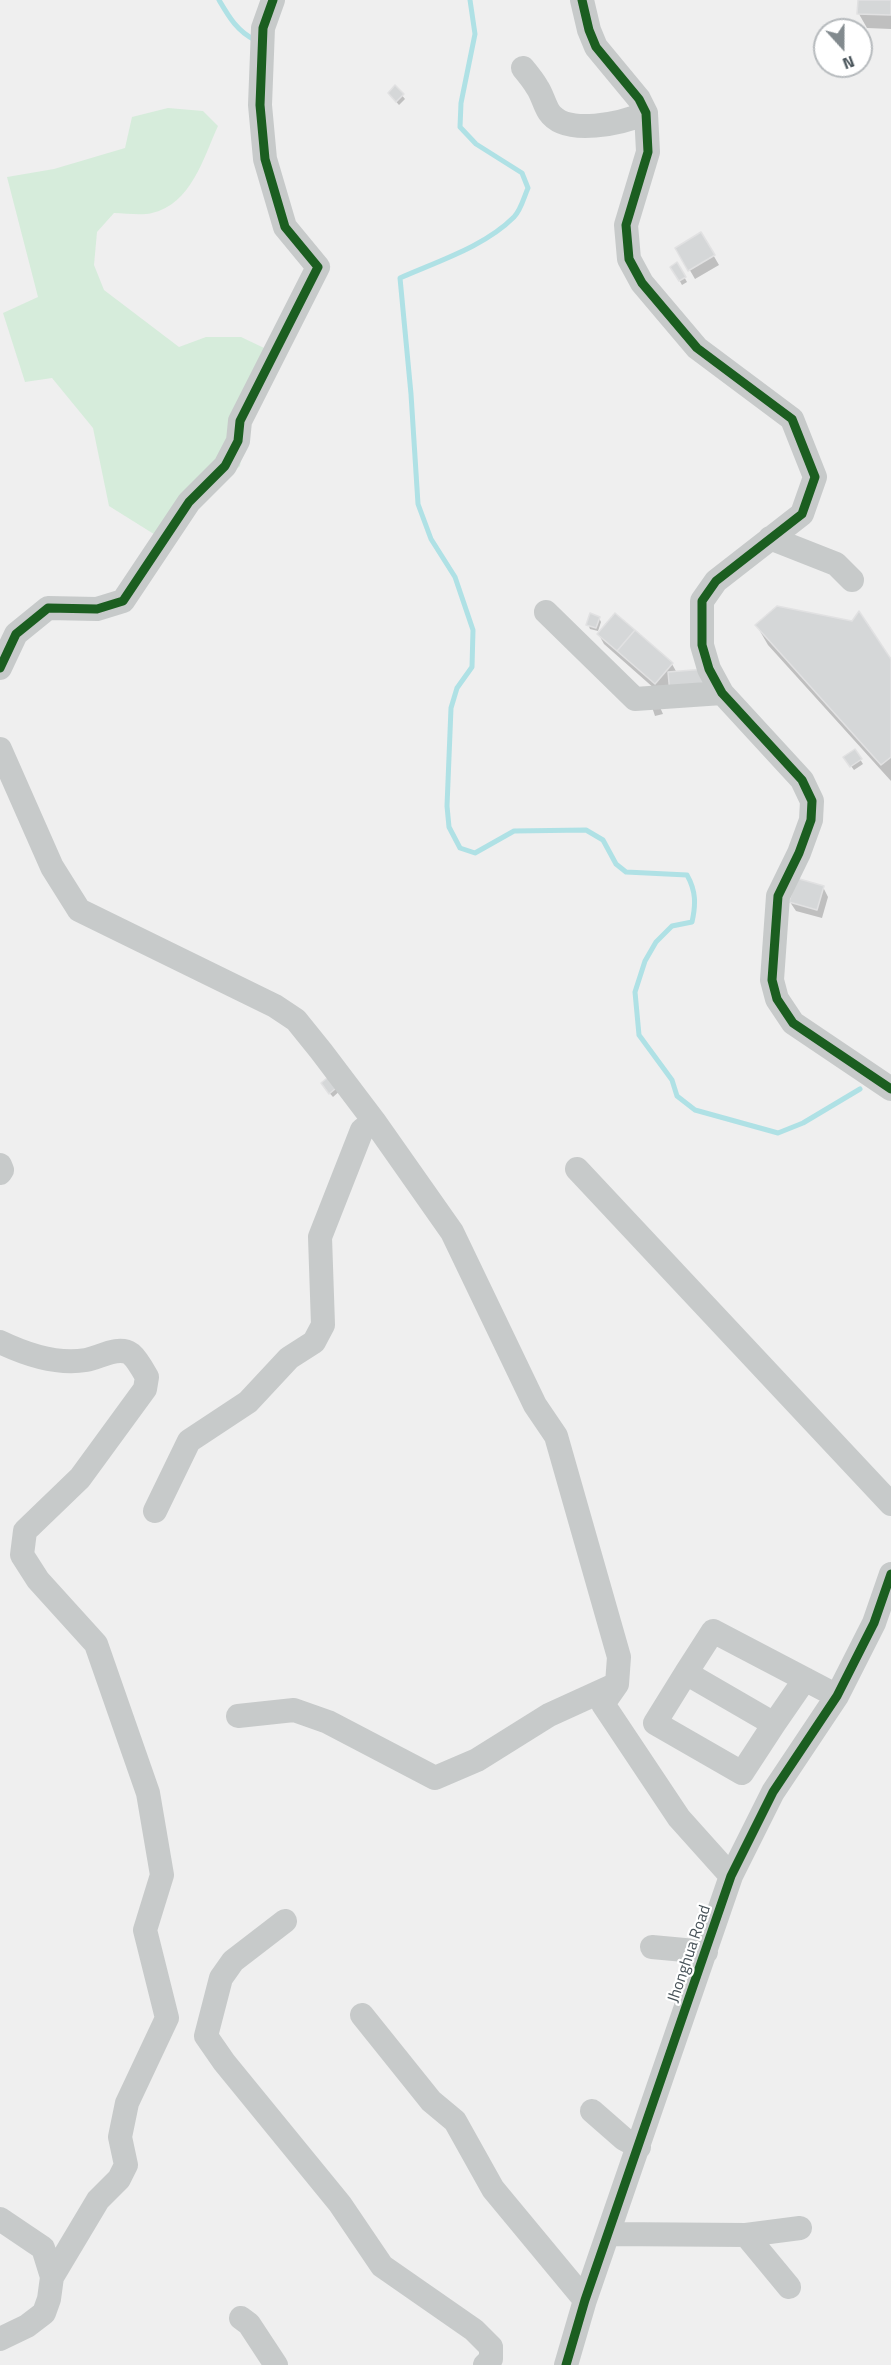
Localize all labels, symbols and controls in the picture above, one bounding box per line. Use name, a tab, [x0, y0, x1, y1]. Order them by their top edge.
north arrow	[813, 18, 873, 78]
text: N	[839, 50, 858, 76]
street label: Jhonghua Road	[664, 1903, 716, 2005]

